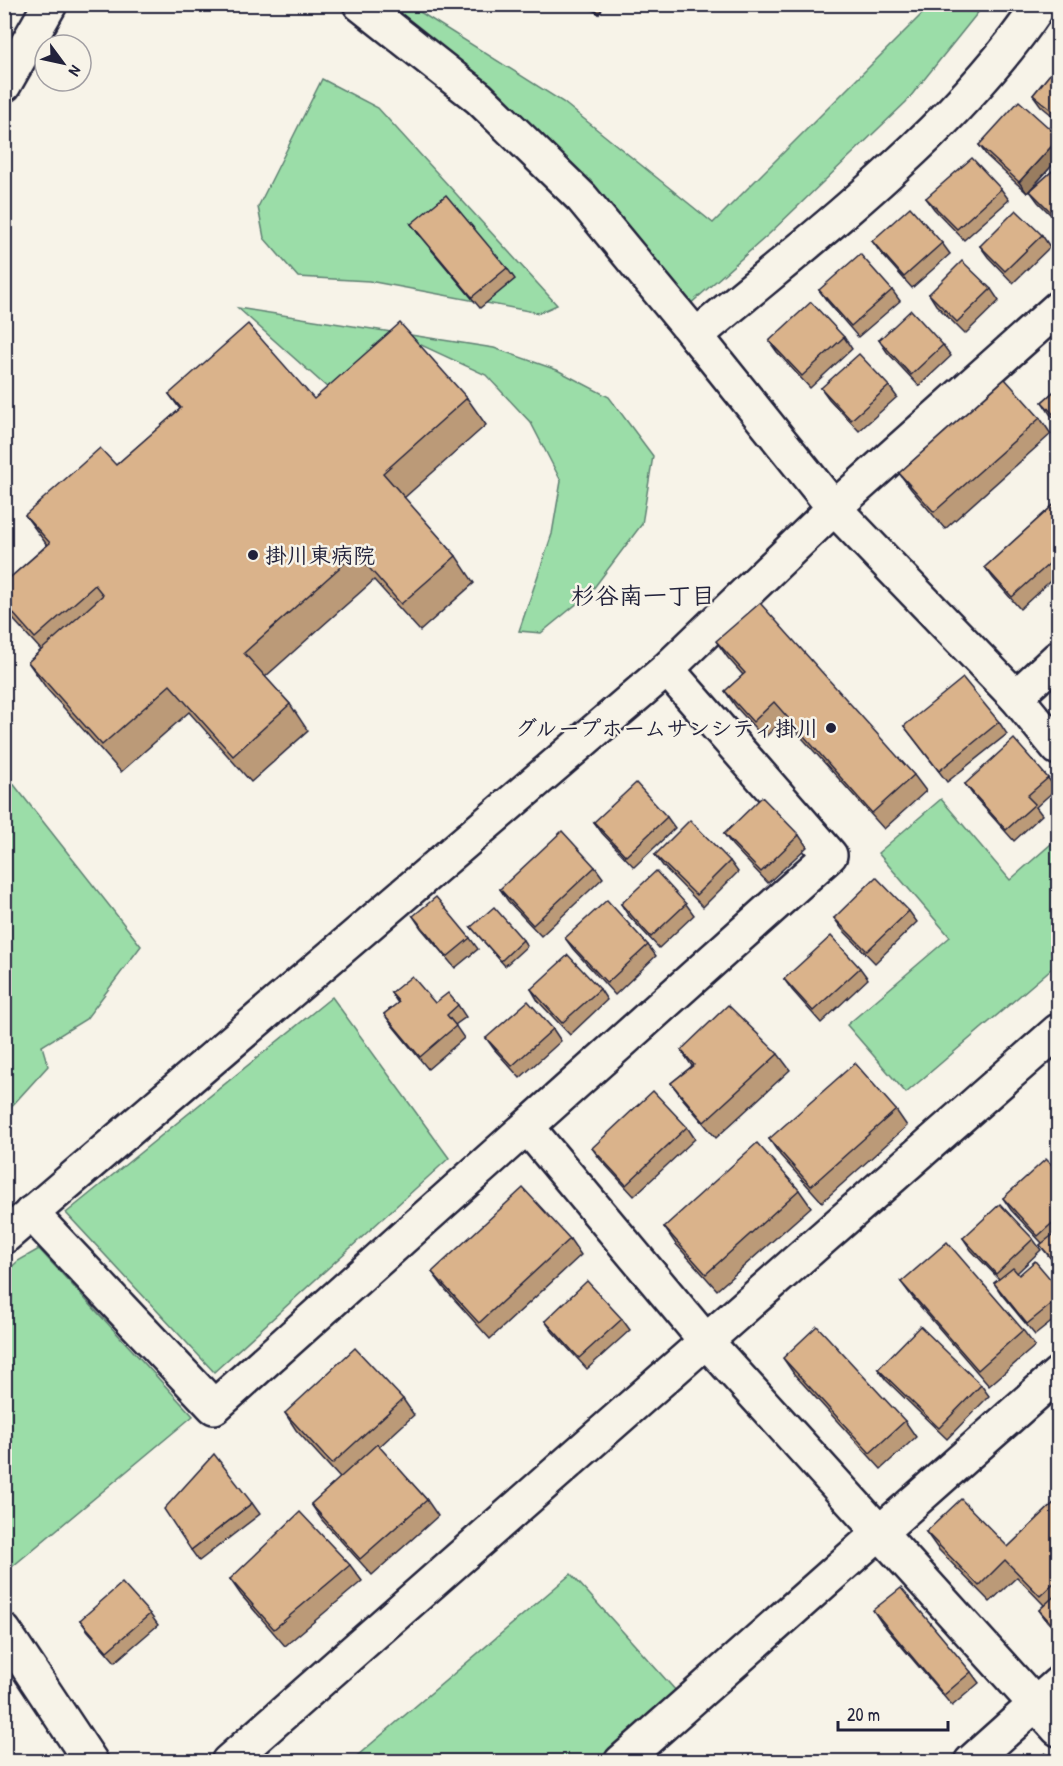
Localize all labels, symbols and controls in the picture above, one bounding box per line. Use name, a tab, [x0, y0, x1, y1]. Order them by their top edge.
north arrow	[33, 33, 93, 93]
text: N	[64, 62, 87, 81]
place label: 掛川東病院	[265, 540, 375, 570]
marker: 掛川東病院	[246, 548, 260, 562]
district label: 杉谷南一丁目	[571, 579, 715, 611]
place label: グループホームサンシティ掛川	[515, 713, 819, 743]
marker: グループホームサンシティ掛川	[824, 721, 838, 735]
scale bar	[838, 1694, 948, 1732]
text: 20 m	[847, 1702, 880, 1727]

